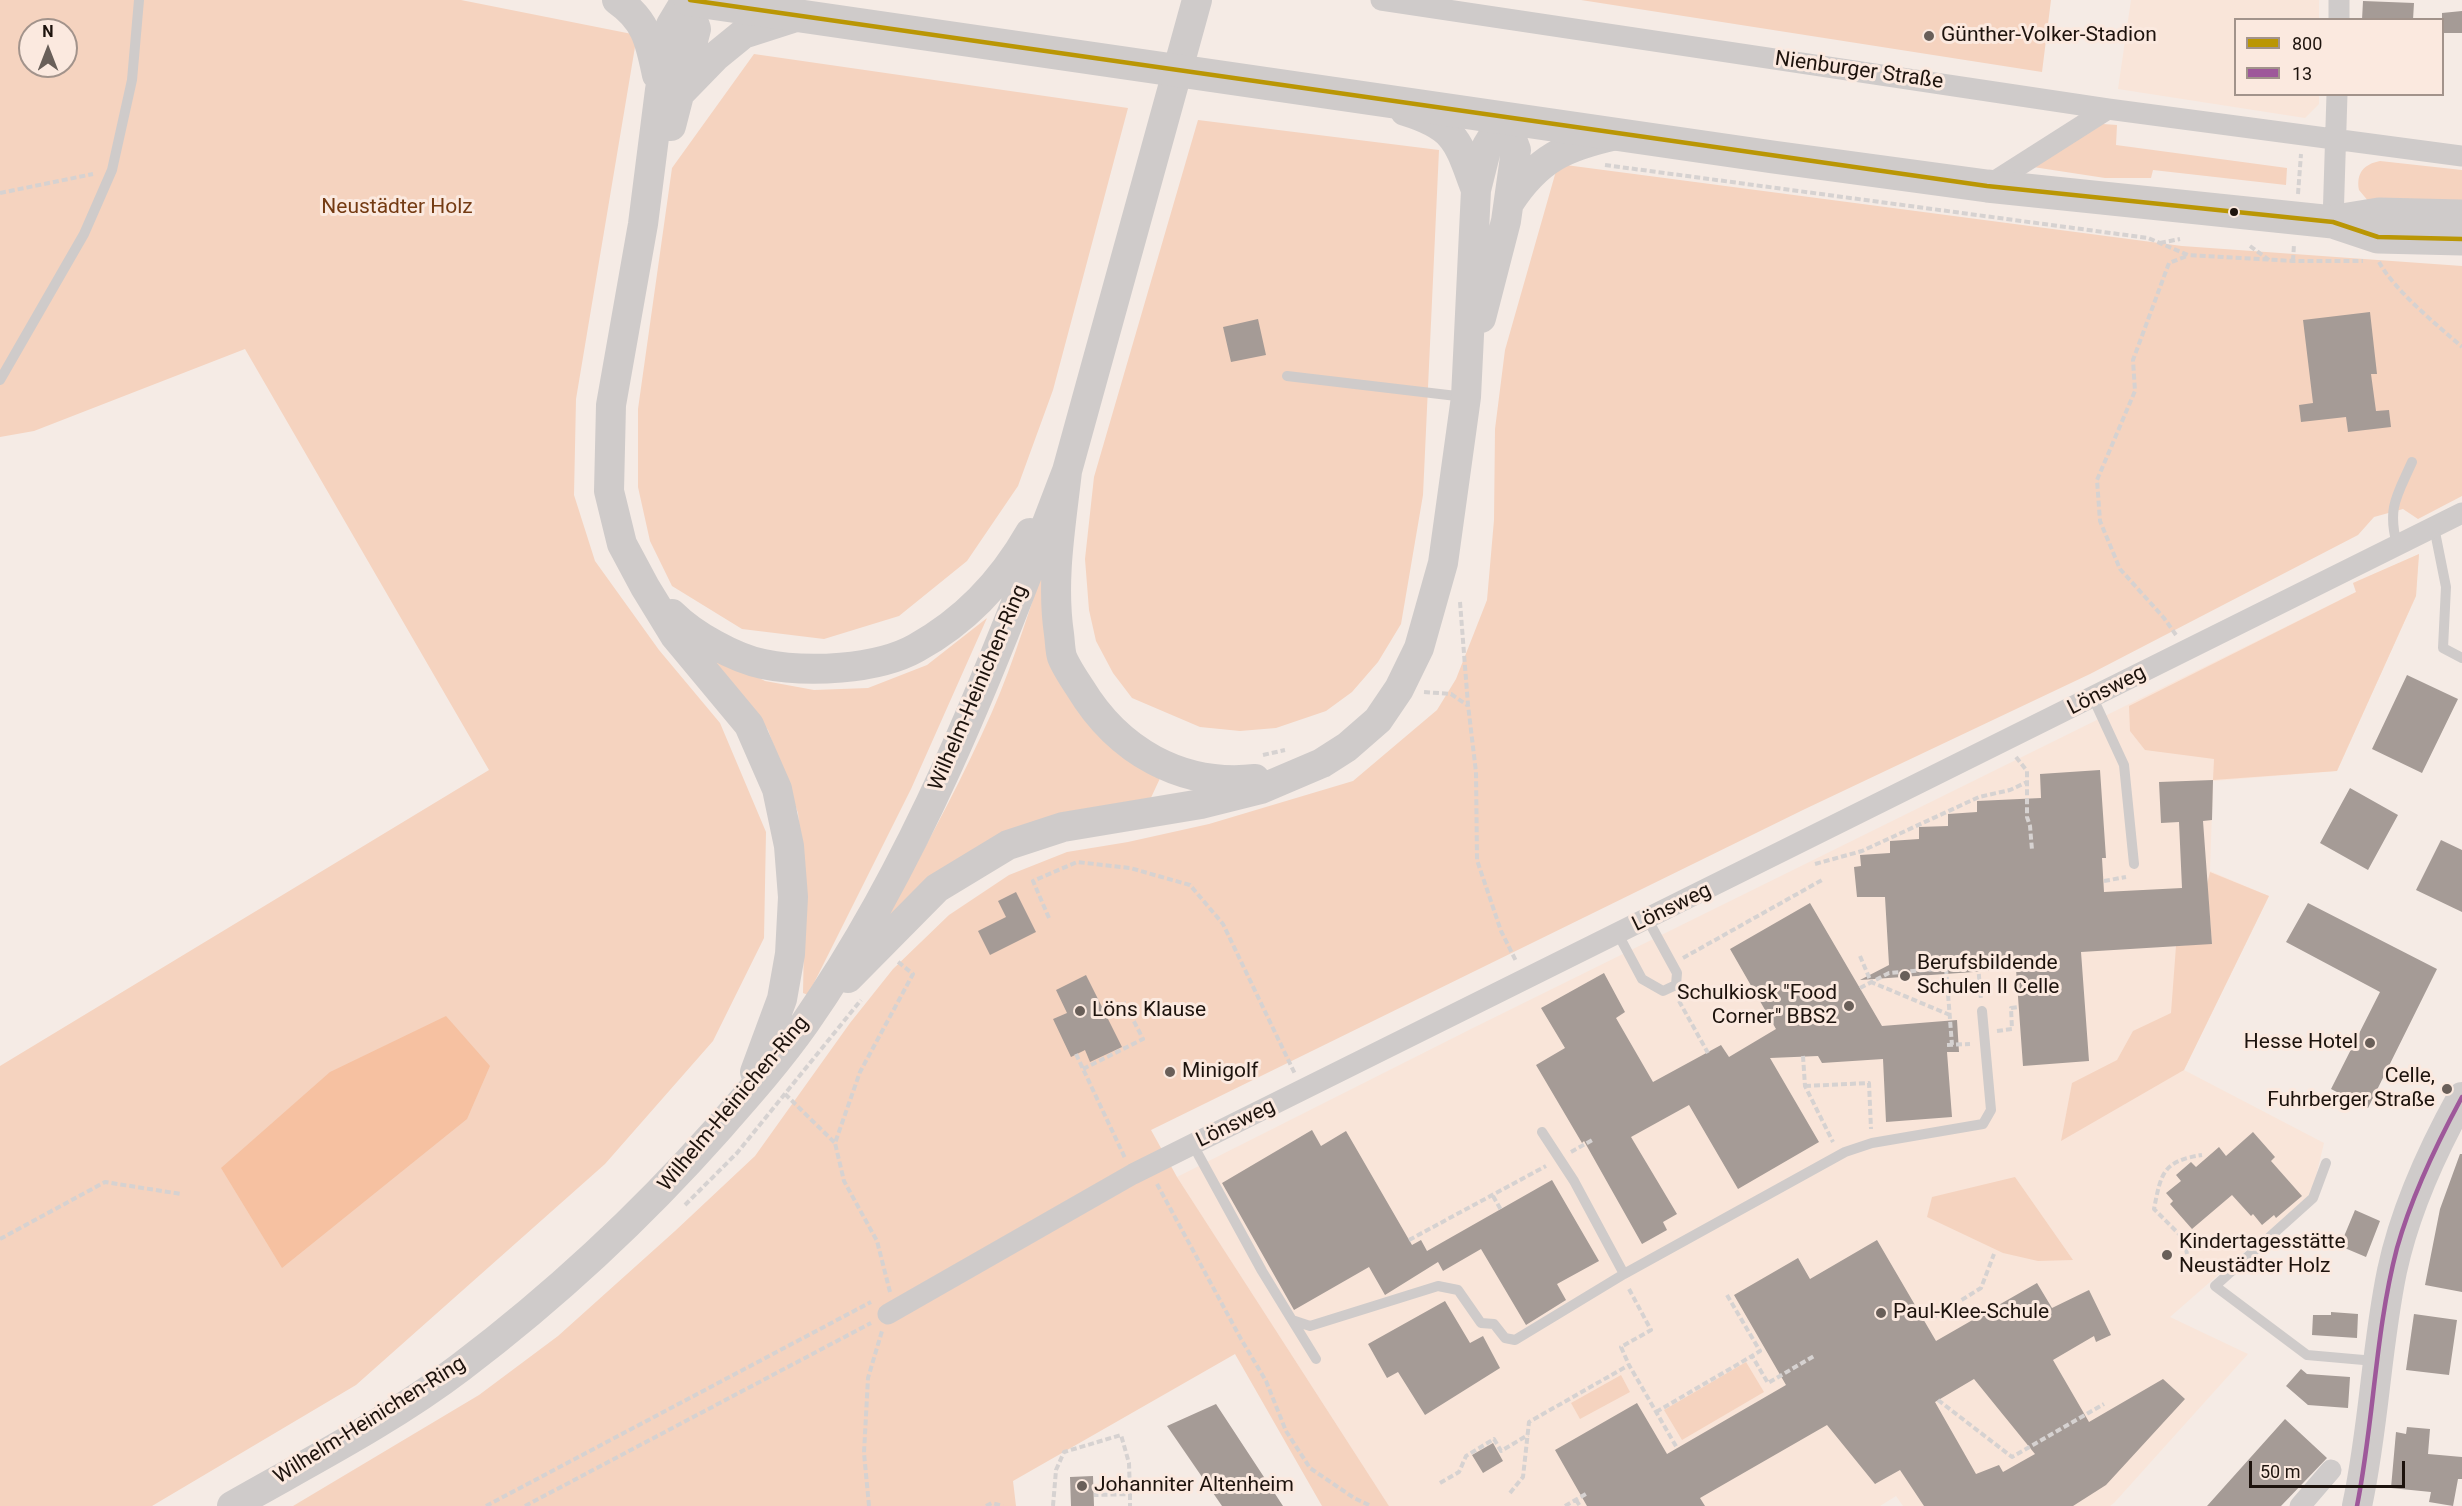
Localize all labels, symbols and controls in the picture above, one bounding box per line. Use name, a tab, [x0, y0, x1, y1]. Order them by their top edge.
north arrow	[18, 18, 78, 78]
legend	[2234, 18, 2444, 96]
text: N	[42, 22, 54, 41]
place label: Günther-Volker-Stadion	[1941, 23, 2157, 49]
marker: Günther-Volker-Stadion	[1922, 29, 1936, 43]
text: 800	[2292, 33, 2322, 54]
street label: Nienburger Straße	[1773, 47, 1945, 95]
text: 13	[2292, 63, 2312, 84]
park label: Neustädter Holz	[321, 195, 473, 221]
unlabelled marker	[2228, 206, 2240, 218]
street label: Wilhelm-Heinichen-Ring	[924, 581, 1034, 795]
street label: Lönsweg	[2064, 661, 2150, 721]
street label: Lönsweg	[1629, 878, 1715, 938]
place label: Berufsbildende Schulen II Celle	[1917, 951, 2059, 1001]
marker: Berufsbildende Schulen II Celle	[1898, 969, 1912, 983]
place label: Schulkiosk "Food Corner" BBS2	[1677, 981, 1837, 1031]
place label: Löns Klause	[1092, 998, 1206, 1024]
marker: Schulkiosk "Food Corner" BBS2	[1842, 999, 1856, 1013]
marker: Löns Klause	[1073, 1004, 1087, 1018]
street label: Wilhelm-Heinichen-Ring	[653, 1011, 815, 1197]
place label: Hesse Hotel	[2244, 1030, 2358, 1056]
marker: Hesse Hotel	[2363, 1036, 2377, 1050]
place label: Minigolf	[1182, 1059, 1258, 1085]
place label: Celle, Fuhrberger Straße	[2267, 1064, 2435, 1114]
marker: Minigolf	[1163, 1065, 1177, 1079]
marker: Celle, Fuhrberger Straße	[2440, 1082, 2454, 1096]
street label: Lönsweg	[1193, 1094, 1279, 1154]
place label: Kindertagesstätte Neustädter Holz	[2179, 1230, 2346, 1280]
marker: Kindertagesstätte Neustädter Holz	[2160, 1248, 2174, 1262]
place label: Paul-Klee-Schule	[1893, 1300, 2049, 1326]
marker: Paul-Klee-Schule	[1874, 1306, 1888, 1320]
street label: Wilhelm-Heinichen-Ring	[269, 1352, 471, 1490]
scale bar	[2252, 1449, 2408, 1487]
text: 50 m	[2260, 1461, 2300, 1482]
place label: Johanniter Altenheim	[1094, 1473, 1294, 1499]
marker: Johanniter Altenheim	[1075, 1479, 1089, 1493]

